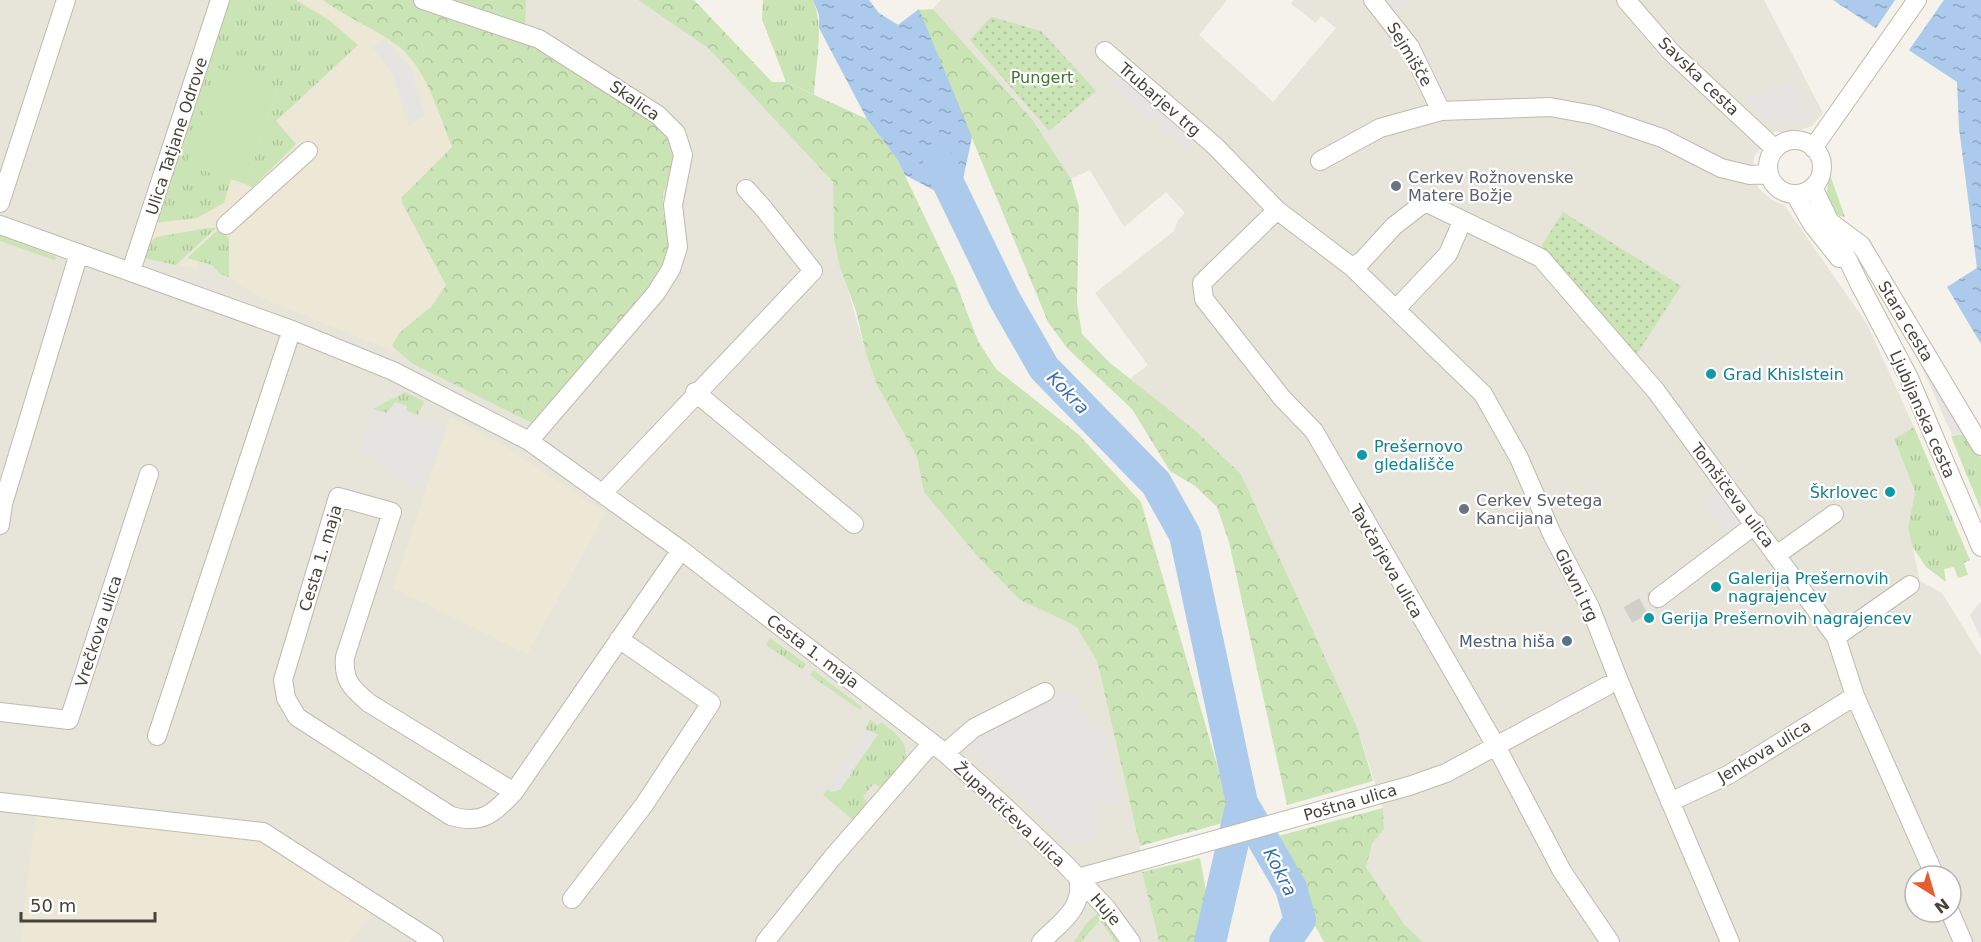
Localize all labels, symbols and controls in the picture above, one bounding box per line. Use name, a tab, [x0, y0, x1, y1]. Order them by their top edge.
street label: Sejmišče	[1383, 19, 1436, 90]
street label: Savska cesta	[1654, 33, 1743, 120]
street label: Ulica Tatjane Odrove	[142, 55, 211, 218]
street label: Trubarjev trg	[1114, 58, 1204, 140]
park label: Pungert	[1011, 68, 1073, 87]
street label: Skalica	[606, 76, 663, 124]
place label: Cerkev Rožnovenske Matere Božje	[1408, 168, 1574, 205]
marker: Cerkev Rožnovenske Matere Božje	[1389, 179, 1403, 193]
street label: Stara cesta	[1874, 277, 1937, 365]
street label: Ljubljanska cesta	[1886, 347, 1959, 481]
place label: Grad Khislstein	[1723, 365, 1844, 384]
water label: Kokra	[1043, 367, 1094, 418]
marker: Grad Khislstein	[1704, 367, 1718, 381]
place label: Prešernovo gledališče	[1374, 437, 1463, 474]
street label: Tomšičeva ulica	[1687, 439, 1778, 551]
marker: Prešernovo gledališče	[1355, 448, 1369, 462]
place label: Škrlovec	[1810, 483, 1878, 502]
marker: Škrlovec	[1883, 485, 1897, 499]
place label: Cerkev Svetega Kancijana	[1476, 491, 1602, 528]
street label: Tavčarjeva ulica	[1346, 500, 1427, 621]
marker: Cerkev Svetega Kancijana	[1457, 502, 1471, 516]
street label: Cesta 1. maja	[295, 503, 346, 614]
street label: Glavni trg	[1551, 546, 1602, 625]
place label: Galerija Prešernovih nagrajencev	[1728, 569, 1889, 606]
street label: Vrečkova ulica	[71, 573, 125, 689]
marker: Galerija Prešernovih nagrajencev	[1709, 580, 1723, 594]
place label: Gerija Prešernovih nagrajencev	[1661, 609, 1912, 628]
street label: Cesta 1. maja	[763, 611, 863, 692]
marker: Gerija Prešernovih nagrajencev	[1642, 611, 1656, 625]
place label: Mestna hiša	[1459, 632, 1555, 651]
marker: Mestna hiša	[1560, 634, 1574, 648]
street label: Jenkova ulica	[1713, 716, 1814, 787]
street label: Župančičeva ulica	[950, 758, 1069, 871]
street label: Poštna ulica	[1301, 780, 1399, 825]
water label: Kokra	[1260, 844, 1301, 899]
north arrow	[1903, 864, 1963, 924]
scale bar	[21, 885, 154, 923]
street label: Huje	[1086, 889, 1125, 929]
text: N	[1931, 894, 1953, 917]
text: 50 m	[30, 895, 76, 916]

